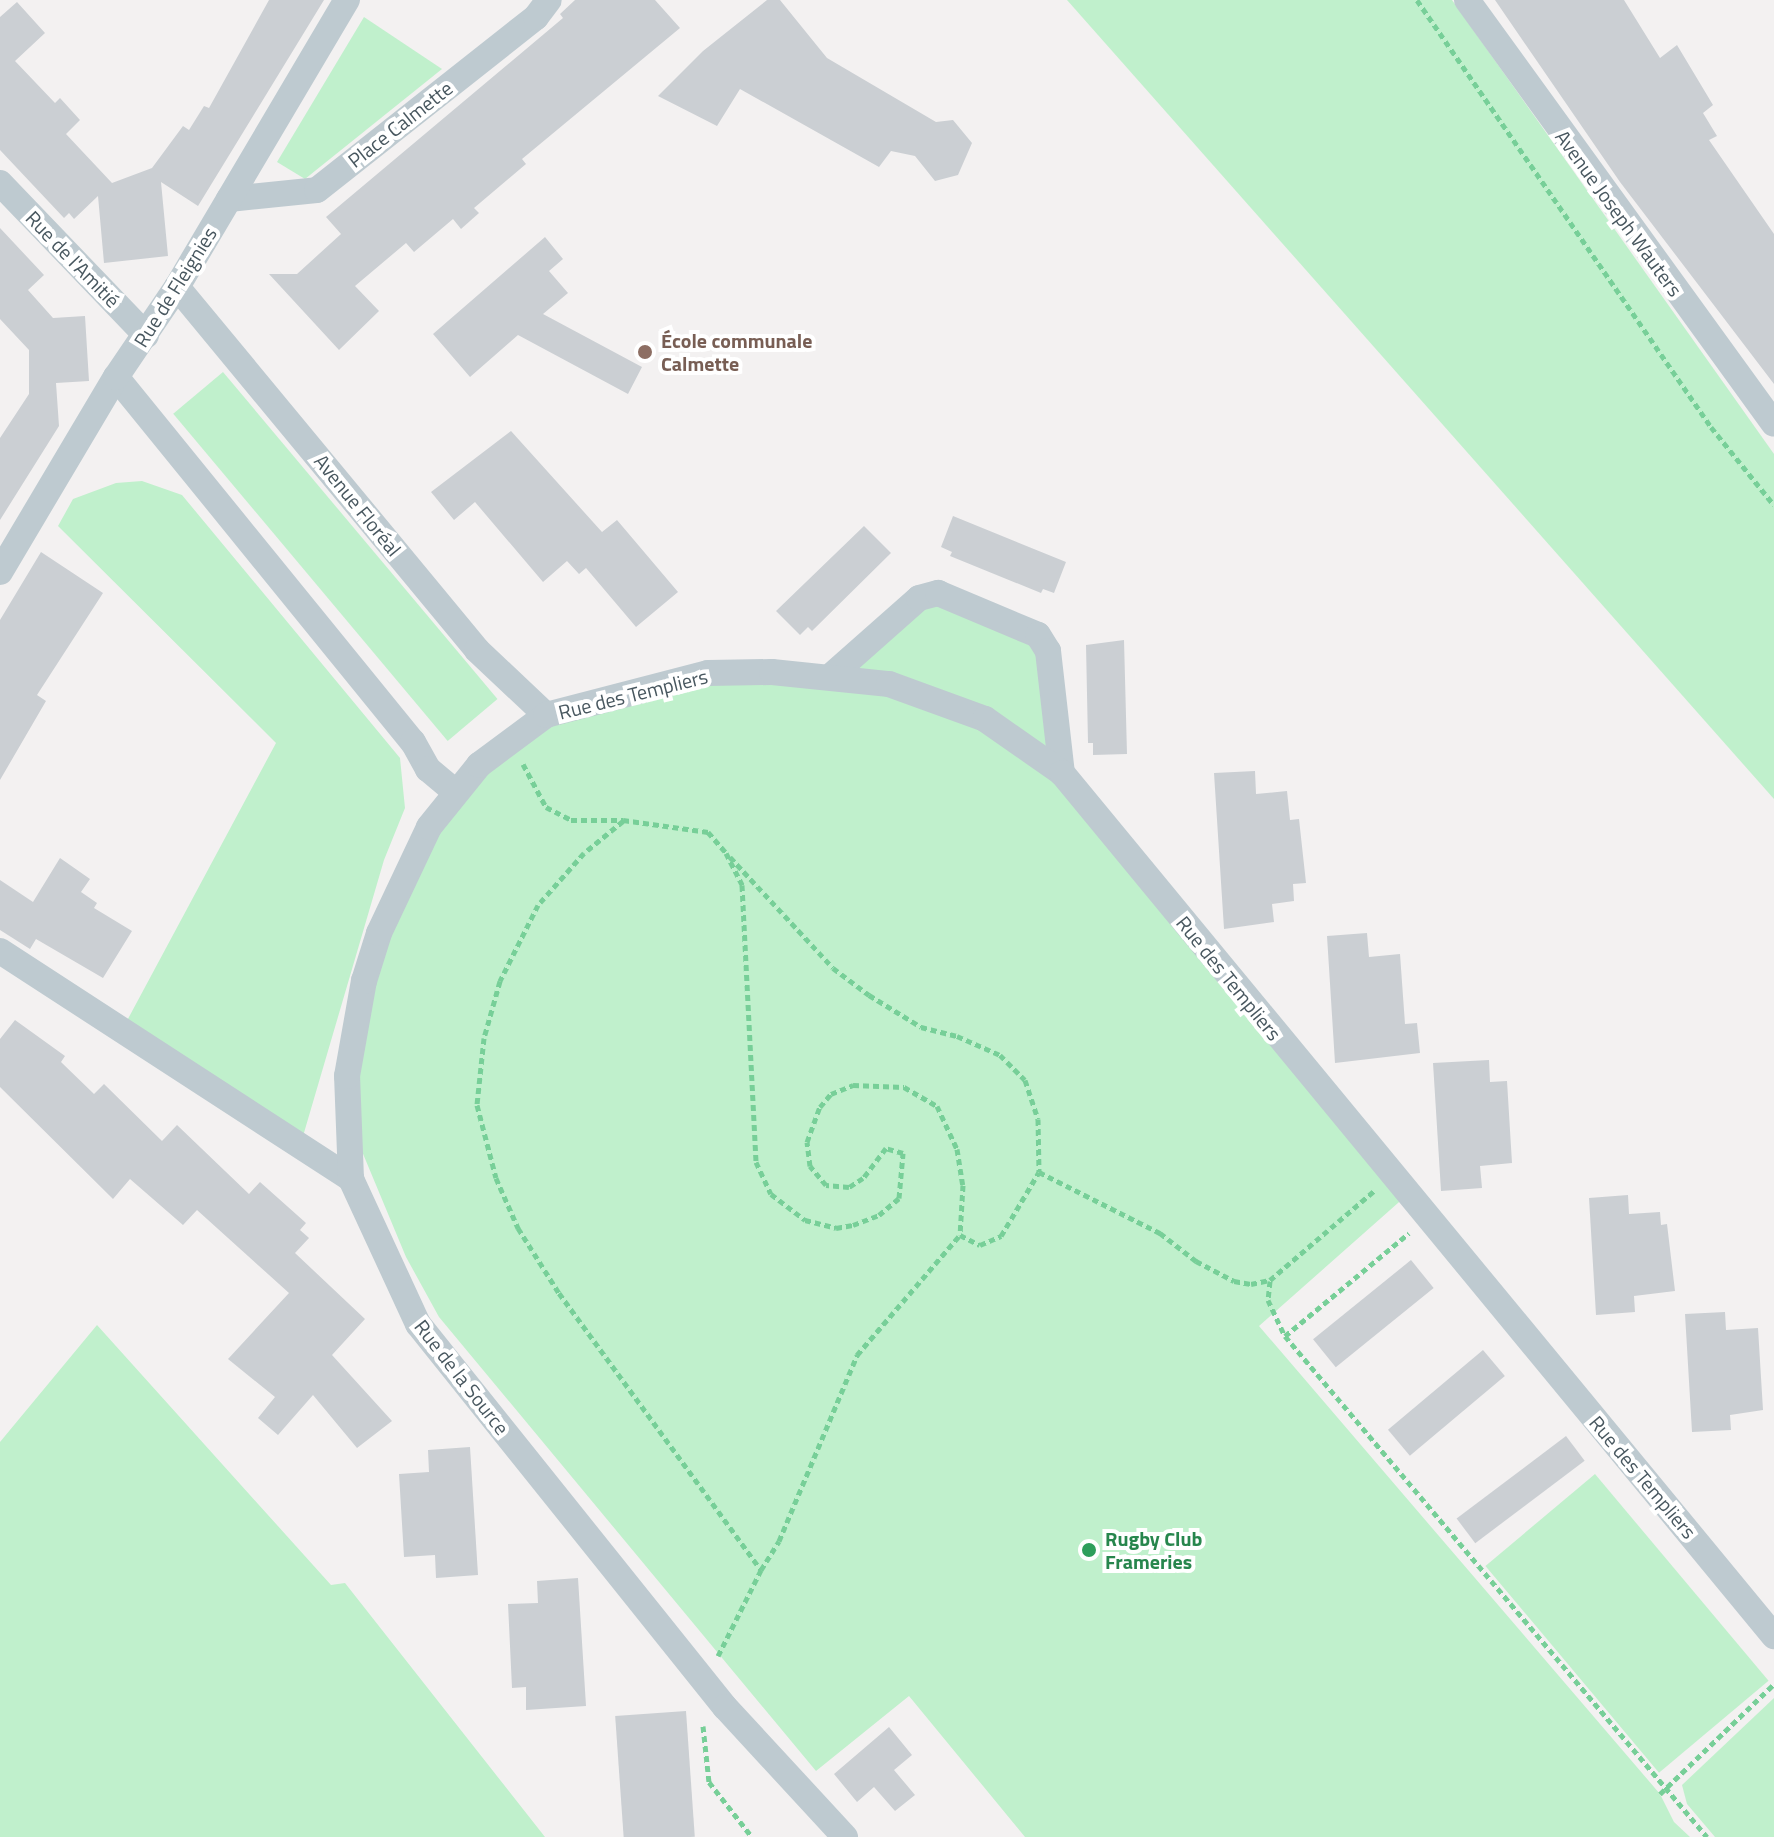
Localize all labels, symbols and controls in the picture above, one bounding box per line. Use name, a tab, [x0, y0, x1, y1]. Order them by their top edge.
street label: Place Calmette	[343, 76, 457, 172]
street label: Avenue Joseph Wauters	[1551, 125, 1687, 301]
street label: Rue de l'Amitié	[21, 206, 125, 312]
street label: Rue de Fleignies	[129, 223, 221, 351]
place label: École communale Calmette	[661, 328, 812, 375]
marker: École communale Calmette	[636, 343, 654, 361]
street label: Avenue Floréal	[310, 449, 406, 561]
street label: Rue des Templiers	[556, 664, 710, 724]
street label: Rue des Templiers	[1171, 911, 1287, 1045]
street label: Rue de la Source	[410, 1315, 514, 1439]
street label: Rue des Templiers	[1585, 1411, 1701, 1543]
place label: Rugby Club Frameries	[1105, 1526, 1202, 1573]
marker: Rugby Club Frameries	[1080, 1541, 1098, 1559]

